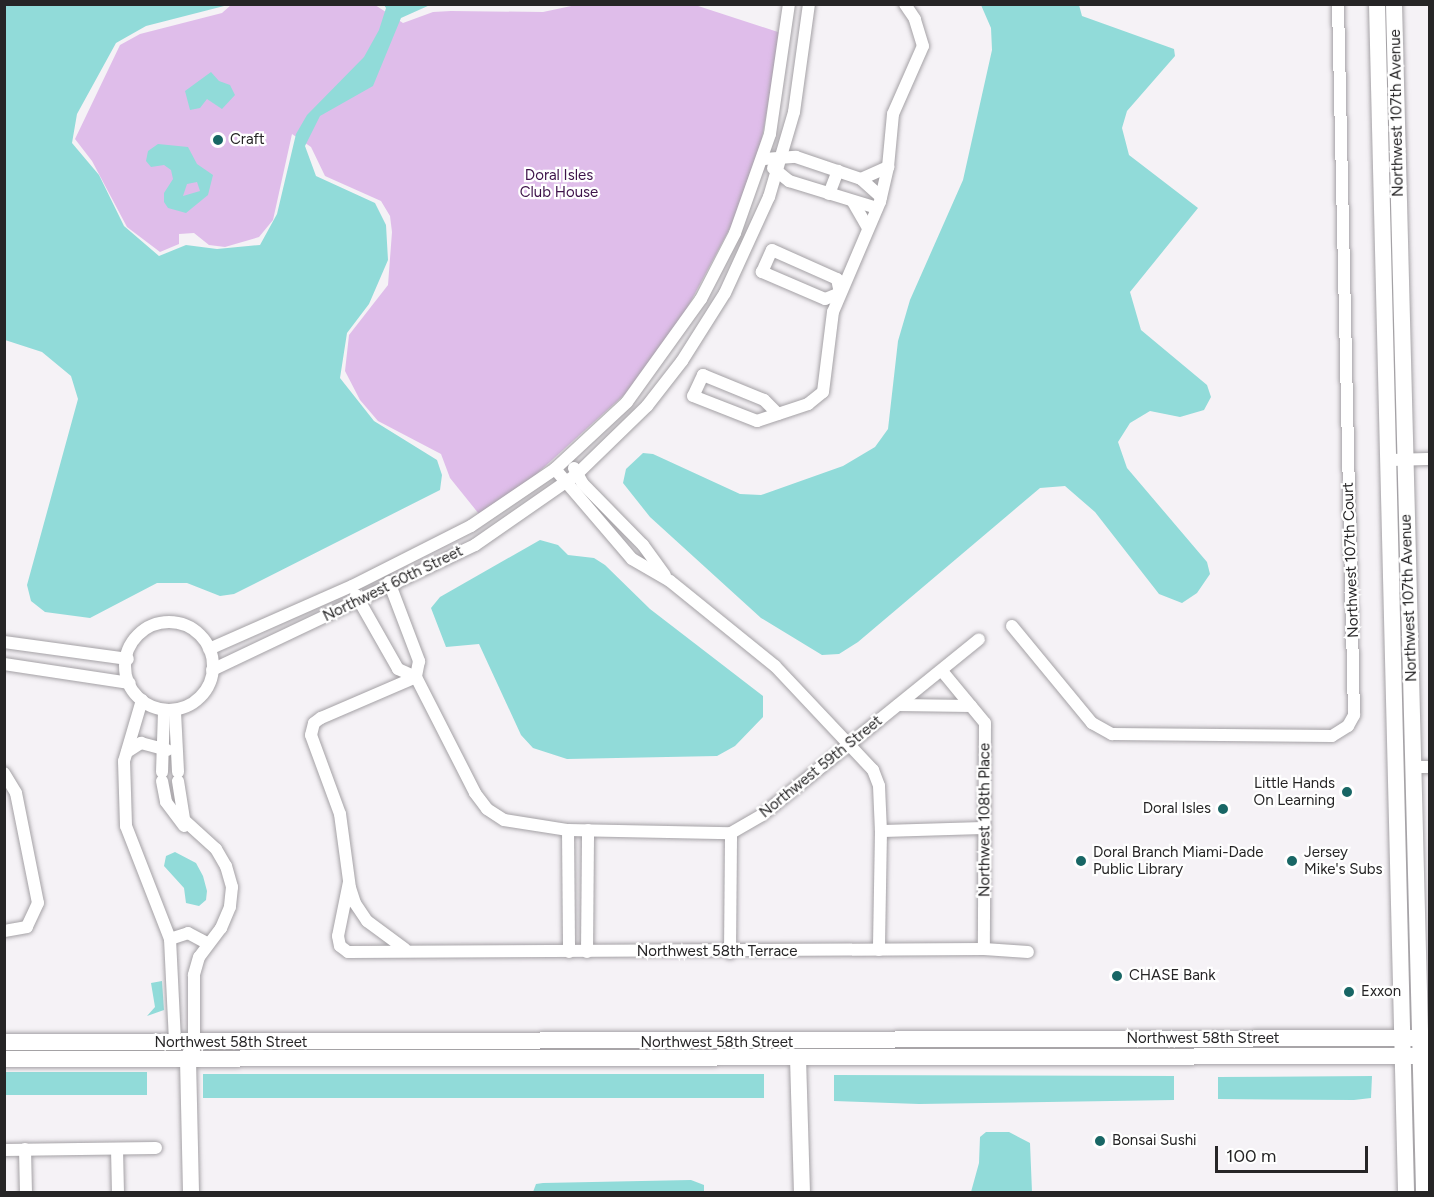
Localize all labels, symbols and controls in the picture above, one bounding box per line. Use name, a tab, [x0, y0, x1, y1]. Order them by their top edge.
street label: Northwest 107th Avenue	[1387, 29, 1407, 197]
place label: Craft	[230, 131, 265, 149]
marker: Craft	[211, 133, 225, 147]
park label: Doral Isles Club House	[520, 166, 598, 201]
street label: Northwest 107th Court	[1339, 482, 1363, 638]
street label: Northwest 107th Avenue	[1397, 514, 1421, 682]
street label: Northwest 60th Street	[320, 542, 466, 626]
street label: Northwest 59th Street	[756, 712, 886, 822]
street label: Northwest 108th Place	[976, 743, 994, 897]
place label: Little Hands On Learning	[1254, 774, 1335, 809]
marker: Little Hands On Learning	[1340, 785, 1354, 799]
place label: Doral Isles	[1143, 800, 1211, 818]
marker: Doral Isles	[1216, 802, 1230, 816]
place label: Doral Branch Miami-Dade Public Library	[1093, 843, 1263, 878]
place label: Jersey Mike's Subs	[1304, 843, 1383, 878]
marker: Doral Branch Miami-Dade Public Library	[1074, 854, 1088, 868]
marker: Jersey Mike's Subs	[1285, 854, 1299, 868]
street label: Northwest 58th Terrace	[637, 943, 797, 961]
place label: CHASE Bank	[1129, 967, 1215, 985]
marker: CHASE Bank	[1110, 969, 1124, 983]
place label: Exxon	[1361, 983, 1401, 1001]
marker: Exxon	[1342, 985, 1356, 999]
street label: Northwest 58th Street	[1126, 1030, 1280, 1048]
street label: Northwest 58th Street	[154, 1034, 308, 1052]
street label: Northwest 58th Street	[640, 1034, 794, 1052]
place label: Bonsai Sushi	[1112, 1132, 1196, 1150]
marker: Bonsai Sushi	[1093, 1134, 1107, 1148]
scale bar	[1218, 1134, 1371, 1172]
text: 100 m	[1226, 1145, 1276, 1167]

